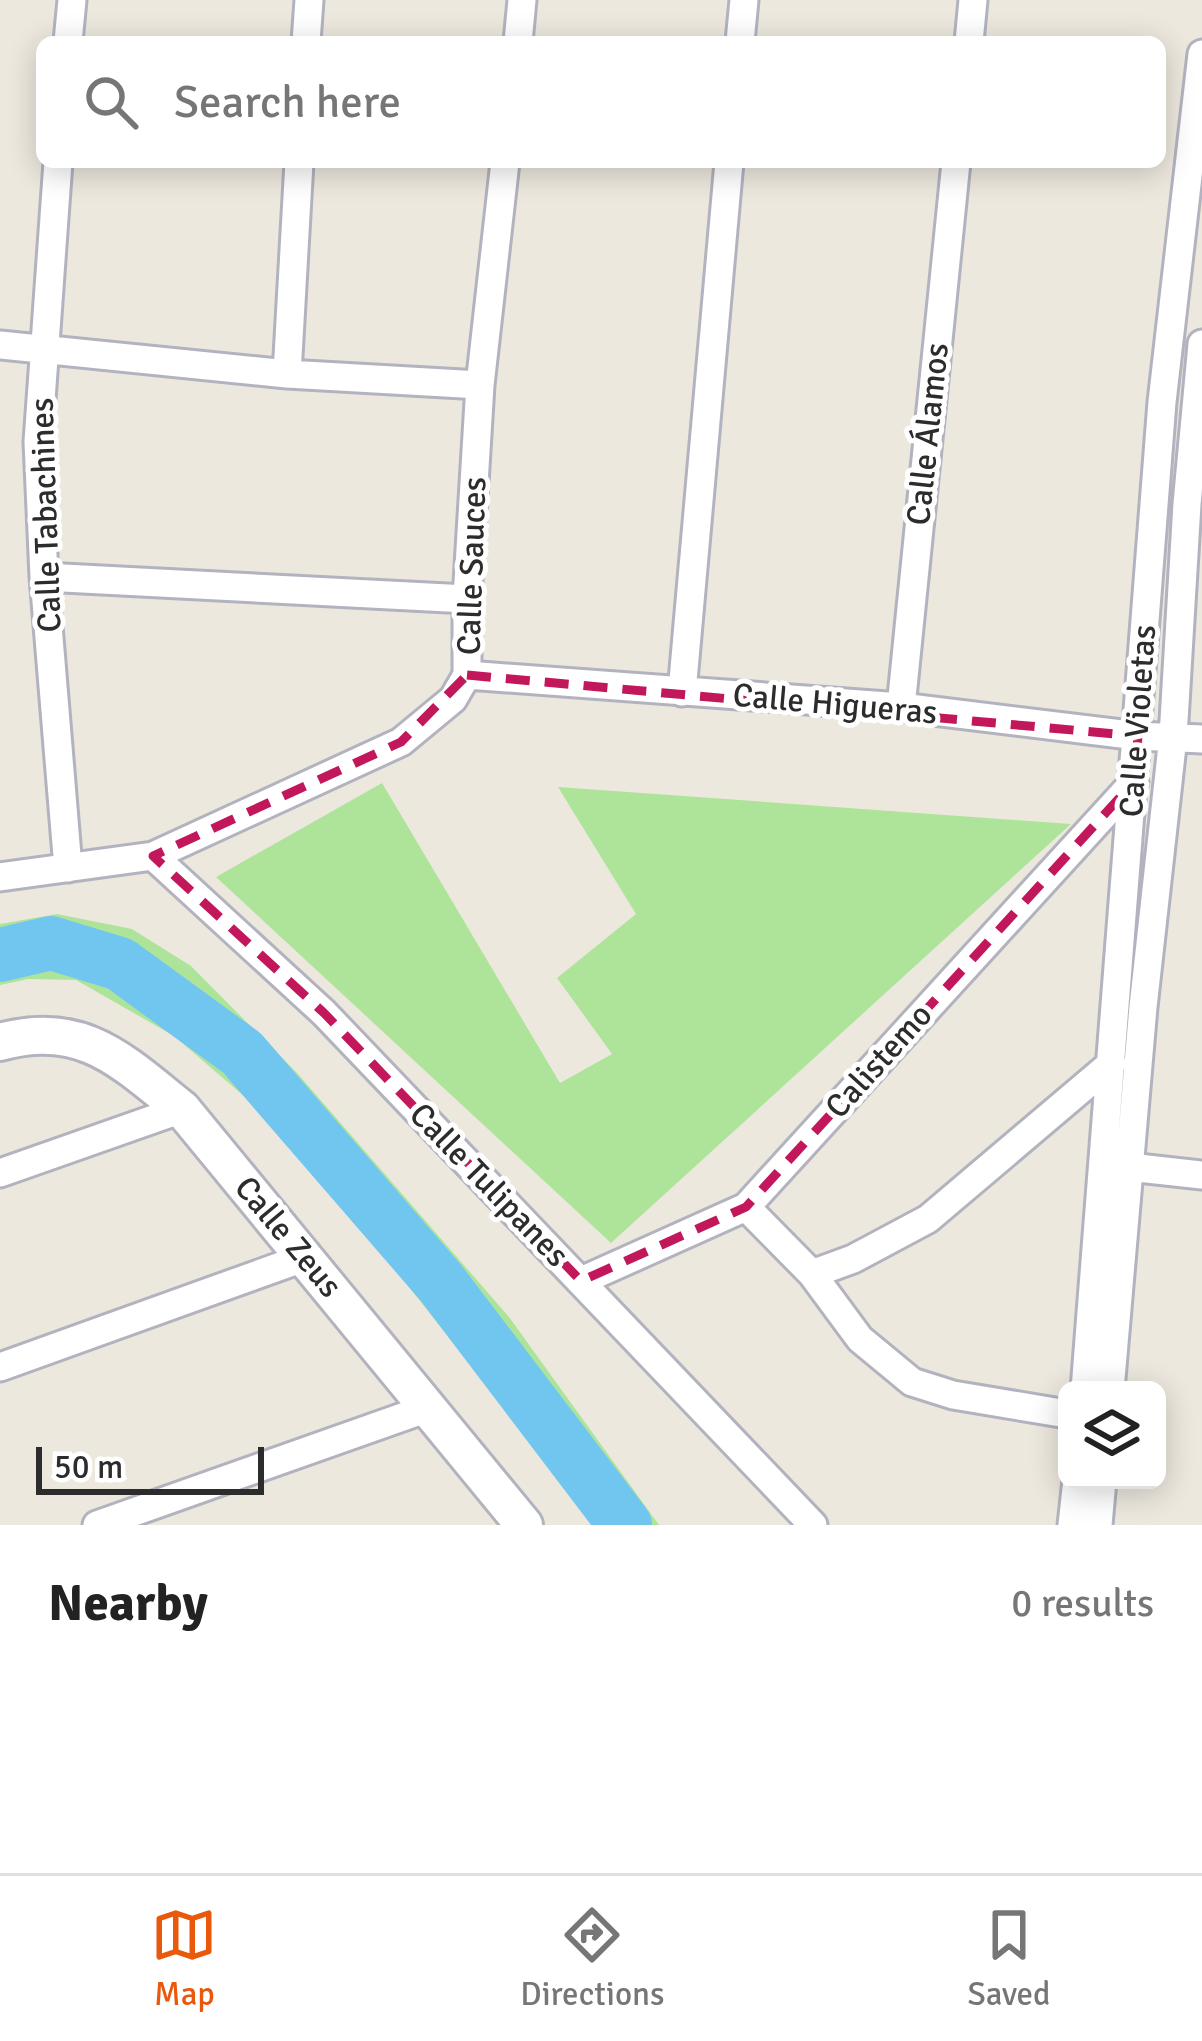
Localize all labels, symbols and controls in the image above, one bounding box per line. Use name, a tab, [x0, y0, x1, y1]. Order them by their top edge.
search box	[36, 36, 1166, 168]
icon: search	[78, 69, 144, 135]
text: Search here	[174, 75, 401, 130]
street label: Calle Álamos	[898, 341, 958, 527]
street label: Calle Tabachines	[21, 397, 71, 633]
street label: Calle Sauces	[448, 476, 496, 656]
street label: Calle Violetas	[1111, 624, 1165, 818]
street label: Calle Higueras	[731, 675, 939, 733]
street label: Calistemo	[817, 995, 941, 1127]
street label: Calle Tulipanes	[401, 1094, 577, 1276]
street label: Calle Zeus	[226, 1168, 350, 1306]
map controls	[1058, 1381, 1166, 1489]
button: layers	[1058, 1381, 1166, 1489]
scale bar	[36, 1441, 264, 1494]
text: 50 m	[54, 1447, 123, 1488]
text: Nearby	[48, 1572, 208, 1635]
text: 0 results	[1011, 1579, 1154, 1627]
tab: Map	[151, 1902, 217, 2015]
tab: Directions	[520, 1902, 665, 2015]
tab: Saved	[967, 1902, 1051, 2015]

